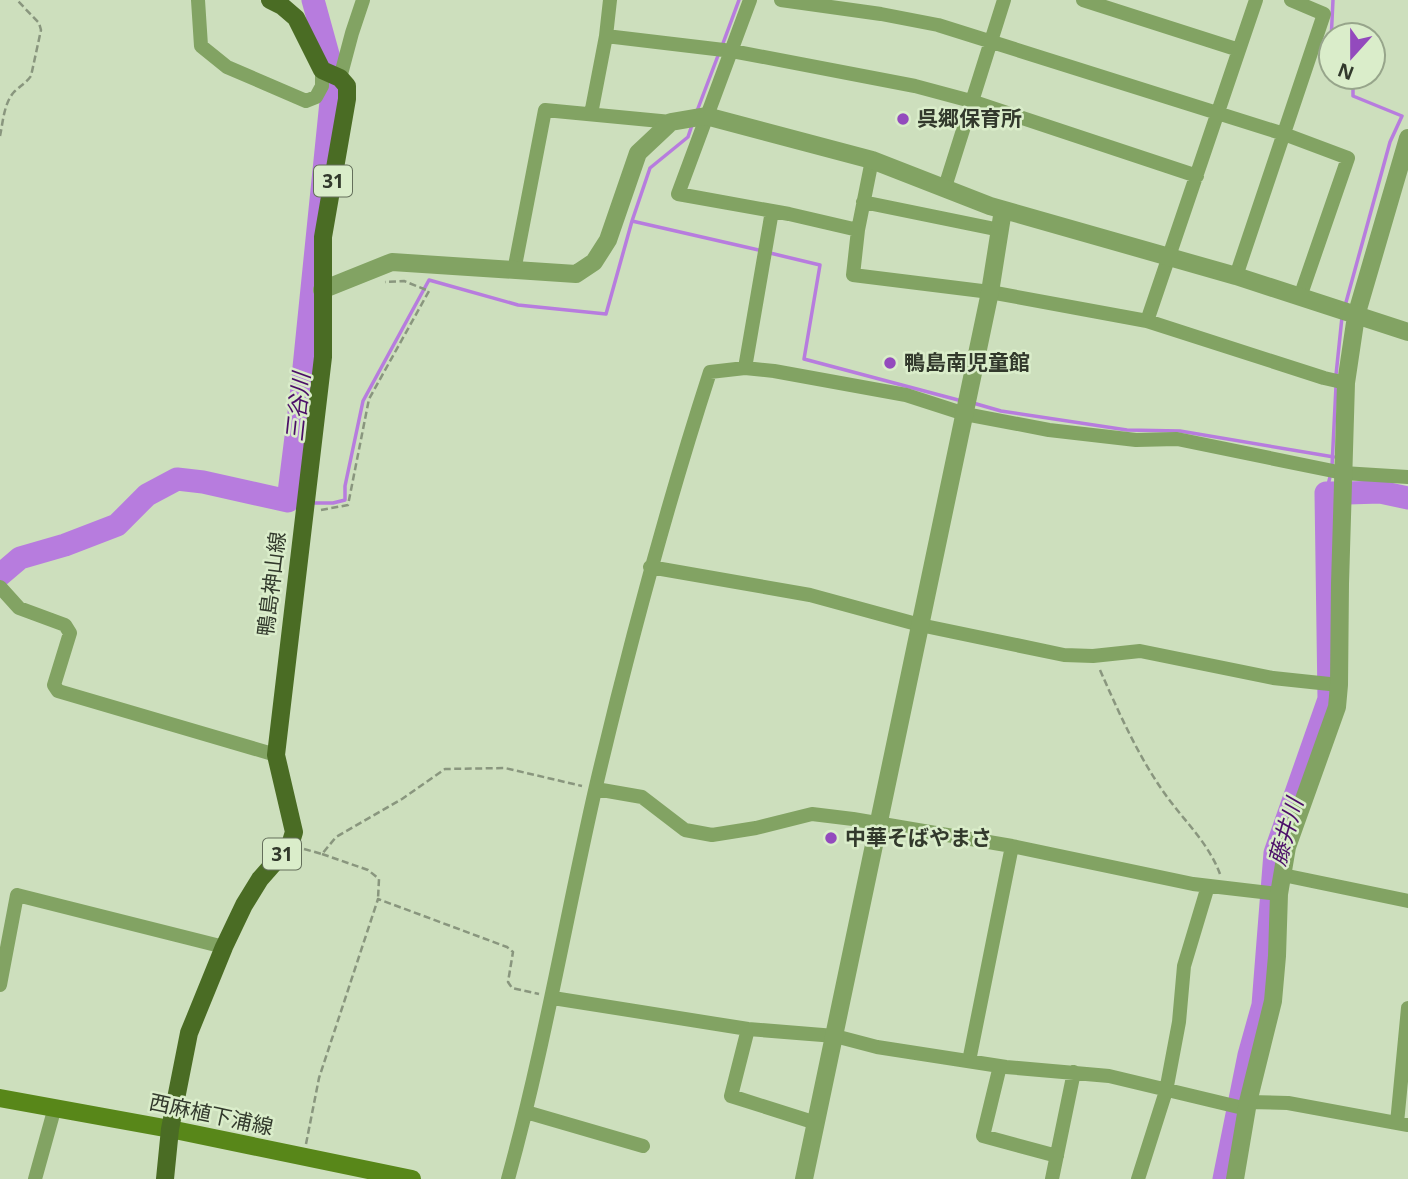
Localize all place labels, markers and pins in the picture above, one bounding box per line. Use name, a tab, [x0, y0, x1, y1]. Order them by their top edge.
place label: 呉郷保育所	[917, 104, 1022, 132]
marker: 呉郷保育所	[895, 111, 911, 127]
place label: 鴨島南児童館	[904, 348, 1030, 376]
marker: 鴨島南児童館	[882, 355, 898, 371]
place label: 中華そばやまさ	[845, 823, 992, 851]
marker: 中華そばやまさ	[823, 830, 839, 846]

